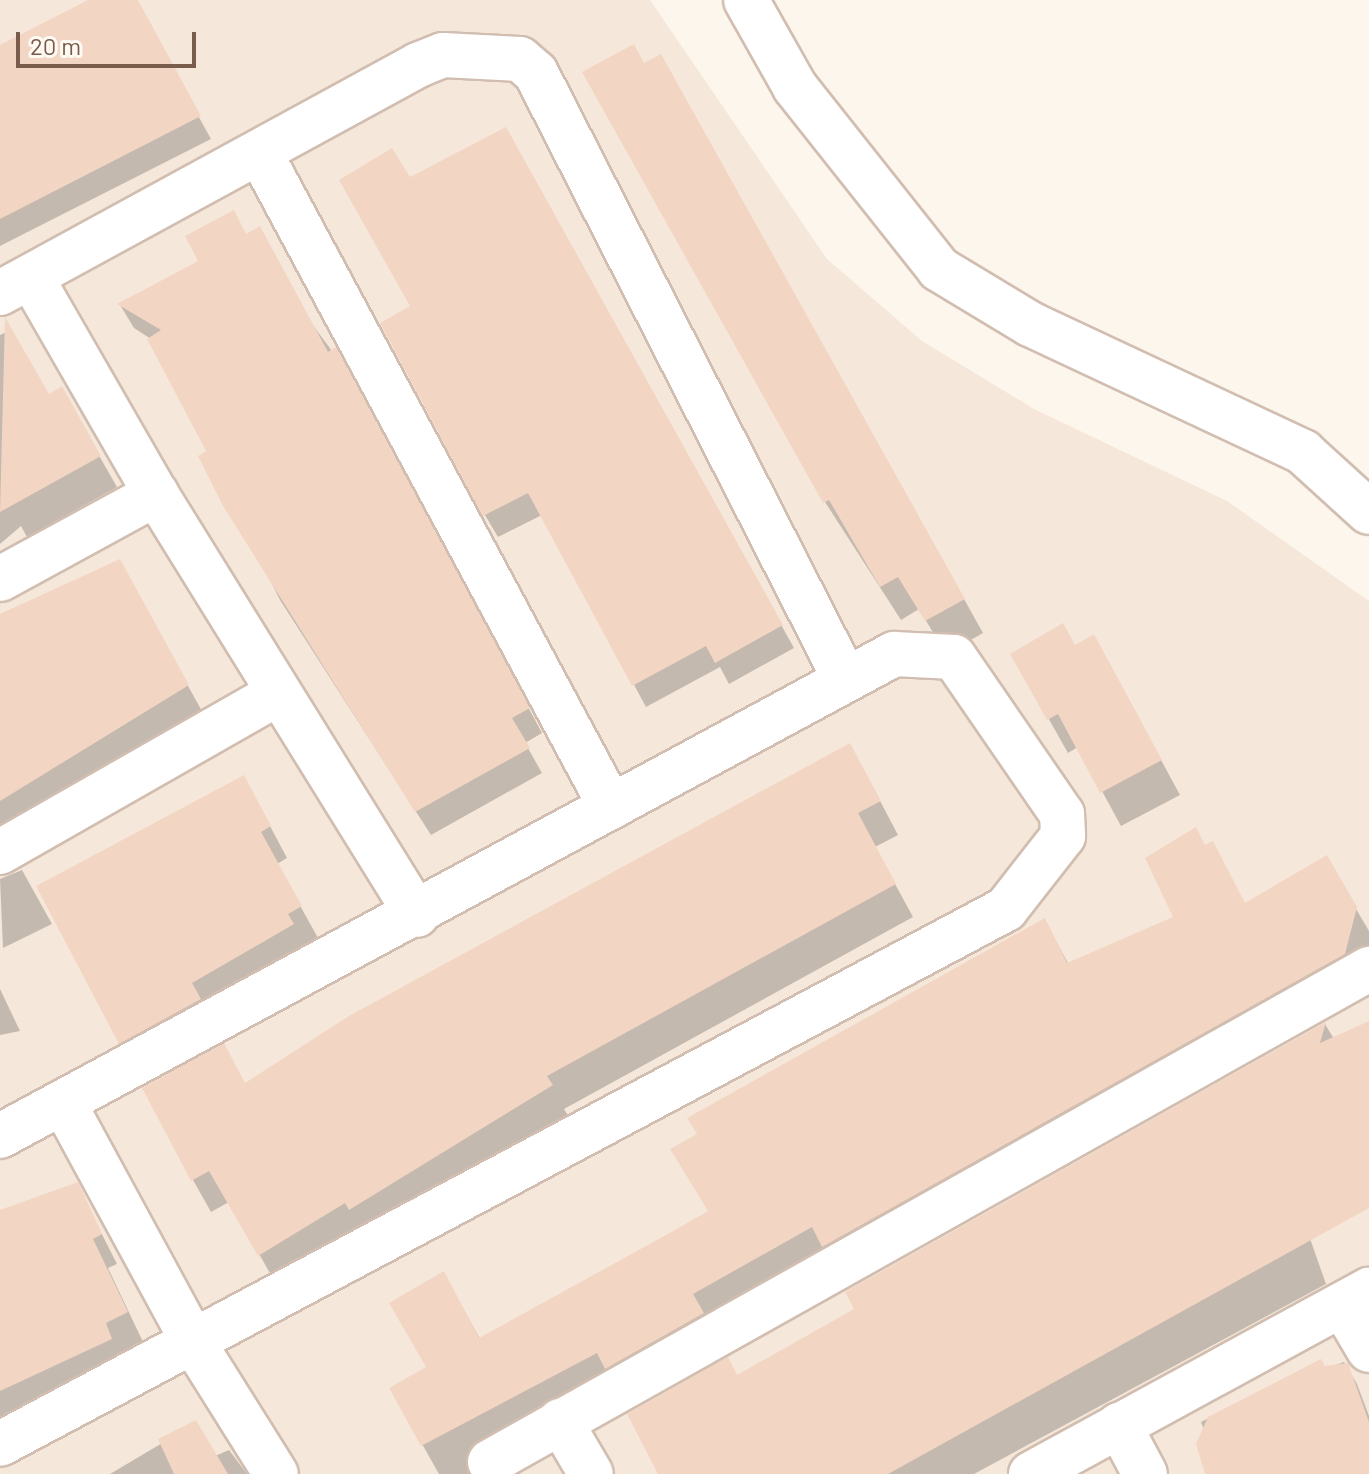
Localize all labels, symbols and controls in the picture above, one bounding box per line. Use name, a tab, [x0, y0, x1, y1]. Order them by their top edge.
scale bar	[20, 16, 200, 66]
text: 20 m	[30, 31, 81, 60]

